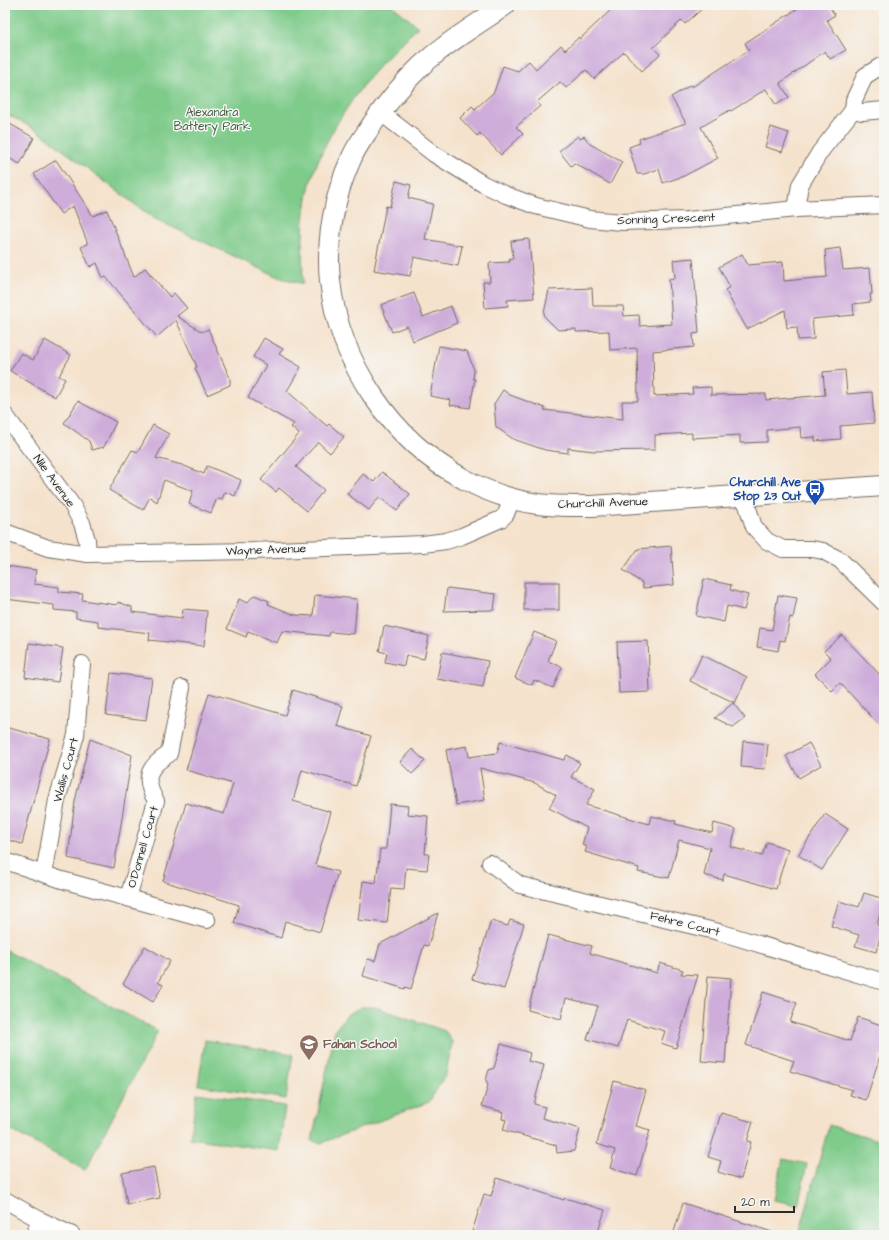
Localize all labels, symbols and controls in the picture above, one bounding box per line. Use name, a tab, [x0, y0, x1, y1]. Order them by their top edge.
park label: Alexandra Battery Park	[174, 104, 251, 136]
street label: Sonning Crescent	[617, 209, 715, 230]
street label: Nile Avenue	[29, 451, 79, 511]
place label: Churchill Ave Stop 23 Out	[730, 474, 802, 506]
bus stop icon: Churchill Ave Stop 23 Out	[804, 478, 826, 506]
street label: Churchill Avenue	[558, 493, 649, 513]
street label: Wayne Avenue	[226, 540, 307, 561]
street label: Wallis Court	[49, 735, 83, 804]
street label: O'Donnell Court	[123, 804, 163, 890]
street label: Fehre Court	[648, 907, 722, 941]
school or university icon: Fahan School	[298, 1033, 320, 1061]
place label: Fahan School	[323, 1036, 397, 1053]
scale bar	[735, 1188, 794, 1214]
text: 20 m	[741, 1194, 770, 1211]

